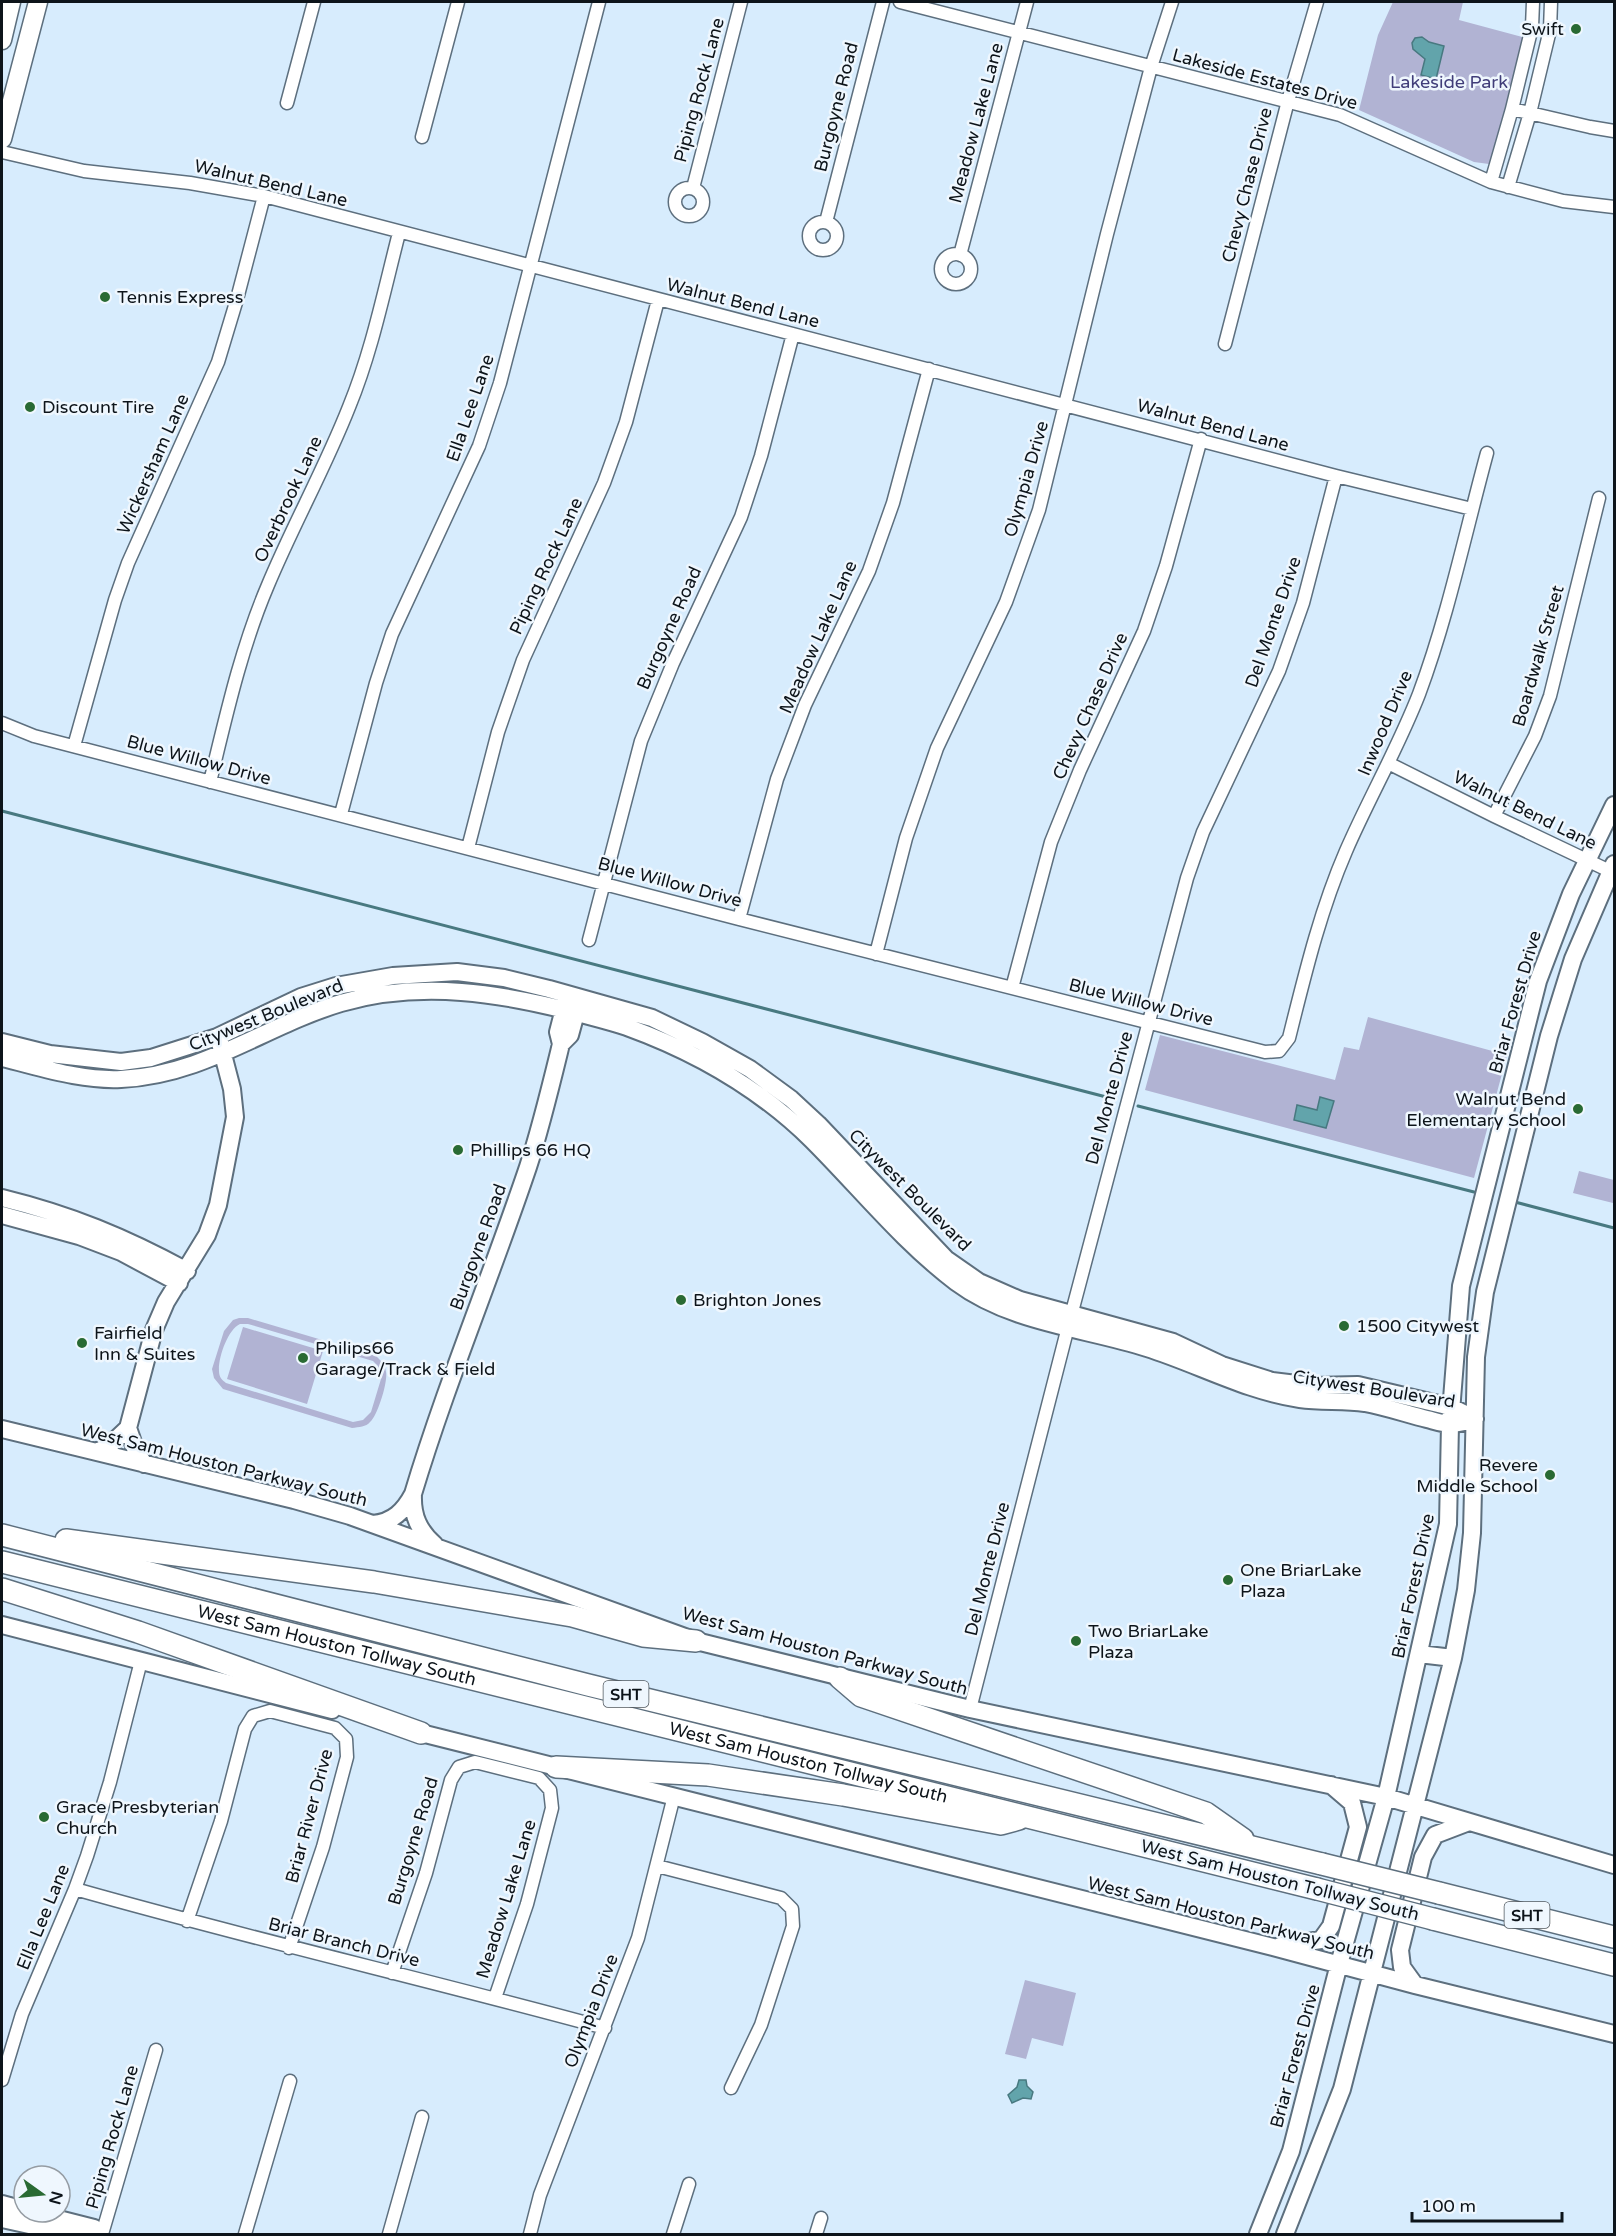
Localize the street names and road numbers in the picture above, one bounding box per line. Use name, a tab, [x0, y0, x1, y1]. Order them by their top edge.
street label: Piping Rock Lane	[669, 15, 729, 165]
street label: Burgoyne Road	[809, 40, 863, 174]
street label: Meadow Lake Lane	[944, 40, 1008, 206]
street label: Lakeside Estates Drive	[1170, 44, 1360, 114]
street label: Chevy Chase Drive	[1217, 105, 1277, 265]
street label: Walnut Bend Lane	[192, 155, 350, 211]
street label: Walnut Bend Lane	[664, 273, 822, 333]
street label: Ella Lee Lane	[441, 351, 499, 465]
street label: Wickersham Lane	[112, 390, 194, 538]
street label: Walnut Bend Lane	[1134, 394, 1292, 456]
street label: Olympia Drive	[999, 418, 1053, 540]
street label: Overbrook Lane	[249, 432, 327, 566]
street label: Piping Rock Lane	[505, 494, 587, 638]
street label: Del Monte Drive	[1240, 554, 1306, 690]
street label: Meadow Lake Lane	[774, 557, 862, 717]
street label: Burgoyne Road	[632, 563, 706, 693]
street label: Boardwalk Street	[1507, 583, 1569, 729]
street label: Chevy Chase Drive	[1048, 629, 1132, 783]
street label: Inwood Drive	[1353, 667, 1417, 779]
street label: Blue Willow Drive	[125, 730, 273, 790]
street label: Walnut Bend Lane	[1450, 766, 1600, 854]
street label: Blue Willow Drive	[596, 852, 744, 912]
street label: Briar Forest Drive	[1484, 928, 1546, 1076]
street label: Blue Willow Drive	[1066, 973, 1216, 1031]
street label: Citywest Boulevard	[186, 974, 346, 1056]
street label: Del Monte Drive	[1081, 1029, 1137, 1167]
street label: Citywest Boulevard	[844, 1124, 976, 1256]
street label: Burgoyne Road	[445, 1181, 511, 1313]
street label: Citywest Boulevard	[1291, 1365, 1457, 1413]
street label: West Sam Houston Parkway South	[78, 1419, 370, 1511]
street label: Del Monte Drive	[960, 1500, 1014, 1638]
street label: Briar Forest Drive	[1387, 1511, 1439, 1661]
street label: West Sam Houston Tollway South	[195, 1600, 478, 1690]
street label: West Sam Houston Parkway South	[680, 1602, 970, 1700]
road number: SHT	[604, 1681, 648, 1707]
street label: West Sam Houston Tollway South	[667, 1717, 950, 1808]
street label: Briar River Drive	[280, 1746, 338, 1886]
street label: Burgoyne Road	[383, 1774, 443, 1908]
street label: Meadow Lake Lane	[471, 1817, 541, 1981]
street label: West Sam Houston Tollway South	[1138, 1835, 1422, 1925]
street label: Ella Lee Lane	[12, 1861, 74, 1973]
street label: West Sam Houston Parkway South	[1085, 1872, 1377, 1964]
road number: SHT	[1504, 1902, 1550, 1928]
street label: Briar Branch Drive	[266, 1913, 422, 1971]
street label: Olympia Drive	[559, 1951, 623, 2071]
street label: Briar Forest Drive	[1265, 1982, 1325, 2130]
street label: Piping Rock Lane	[81, 2062, 143, 2212]

